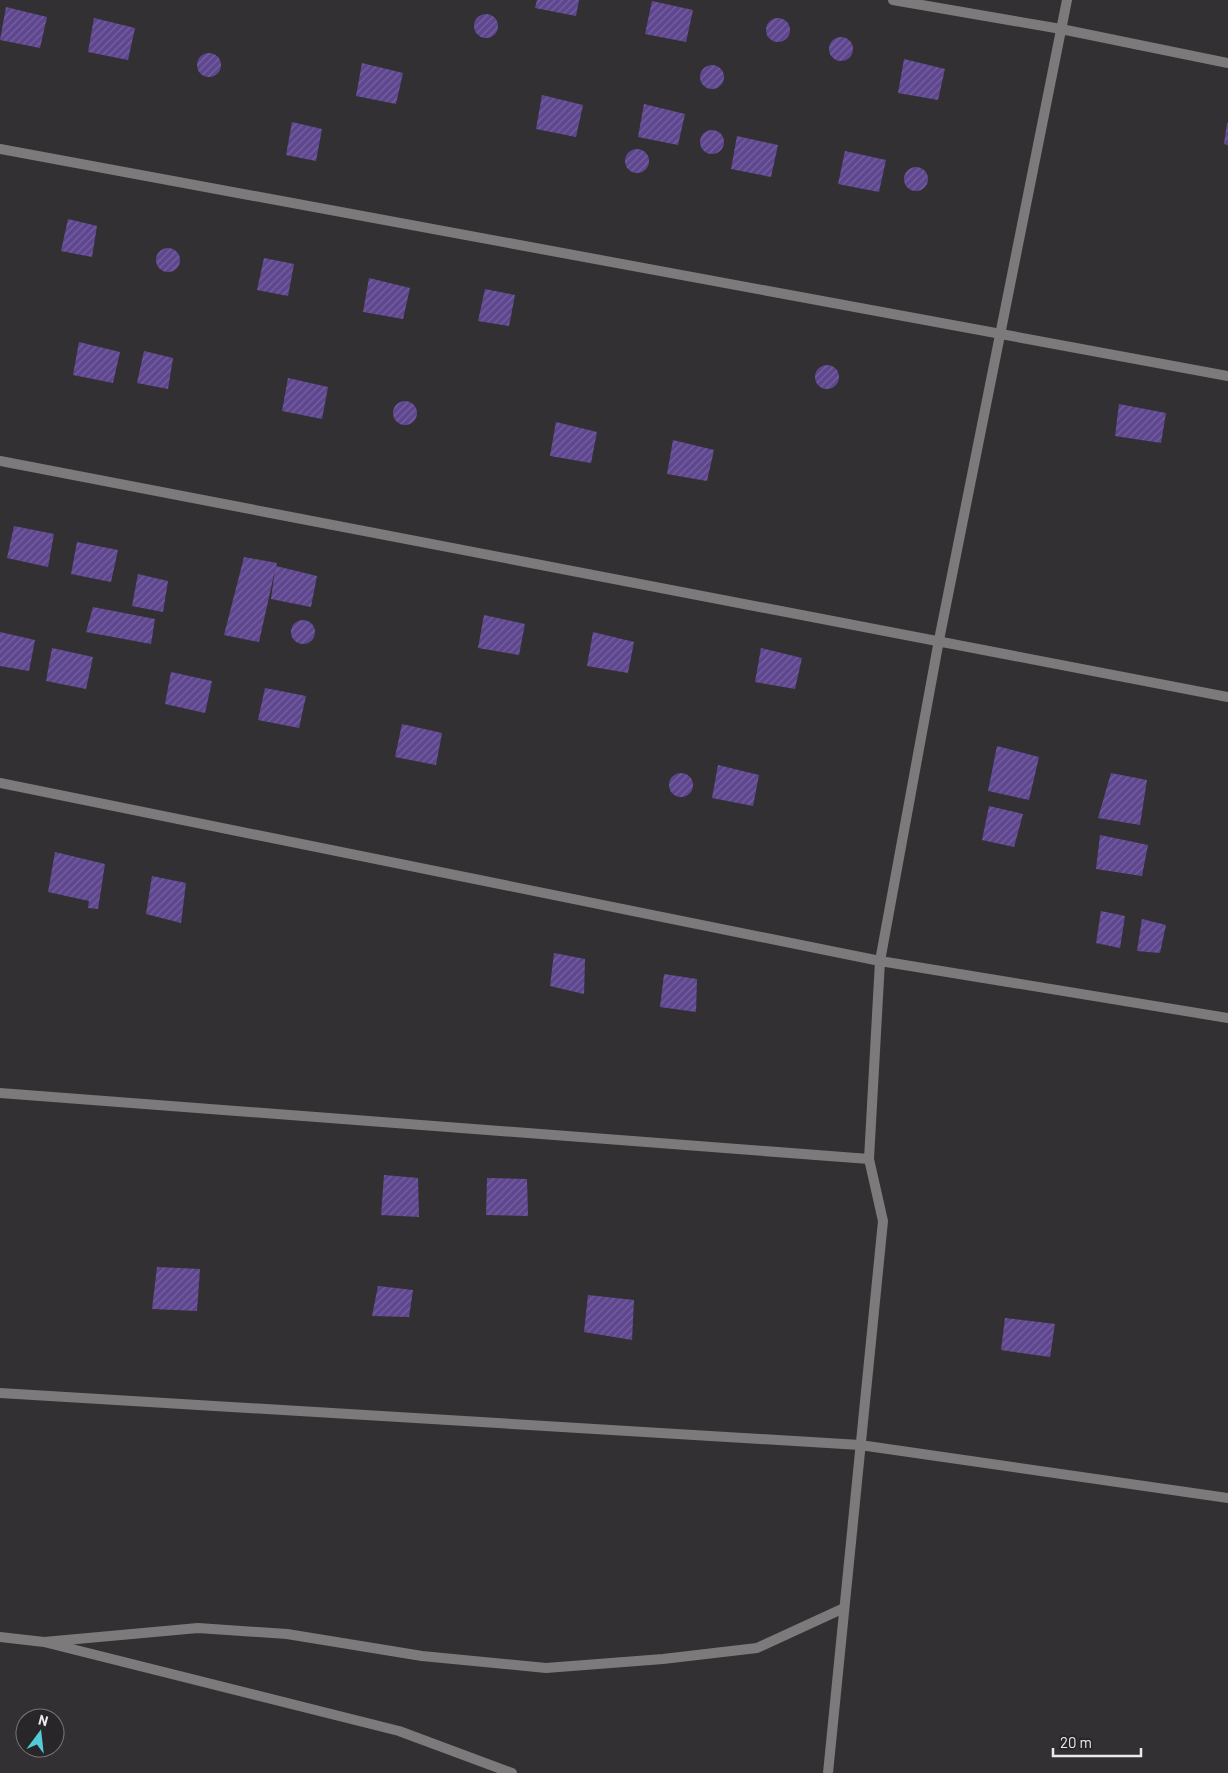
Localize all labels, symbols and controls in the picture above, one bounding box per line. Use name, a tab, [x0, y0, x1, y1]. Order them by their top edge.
north arrow	[15, 1708, 65, 1758]
text: N	[37, 1711, 50, 1729]
scale bar	[1053, 1726, 1140, 1758]
text: 20 m	[1060, 1733, 1092, 1751]

